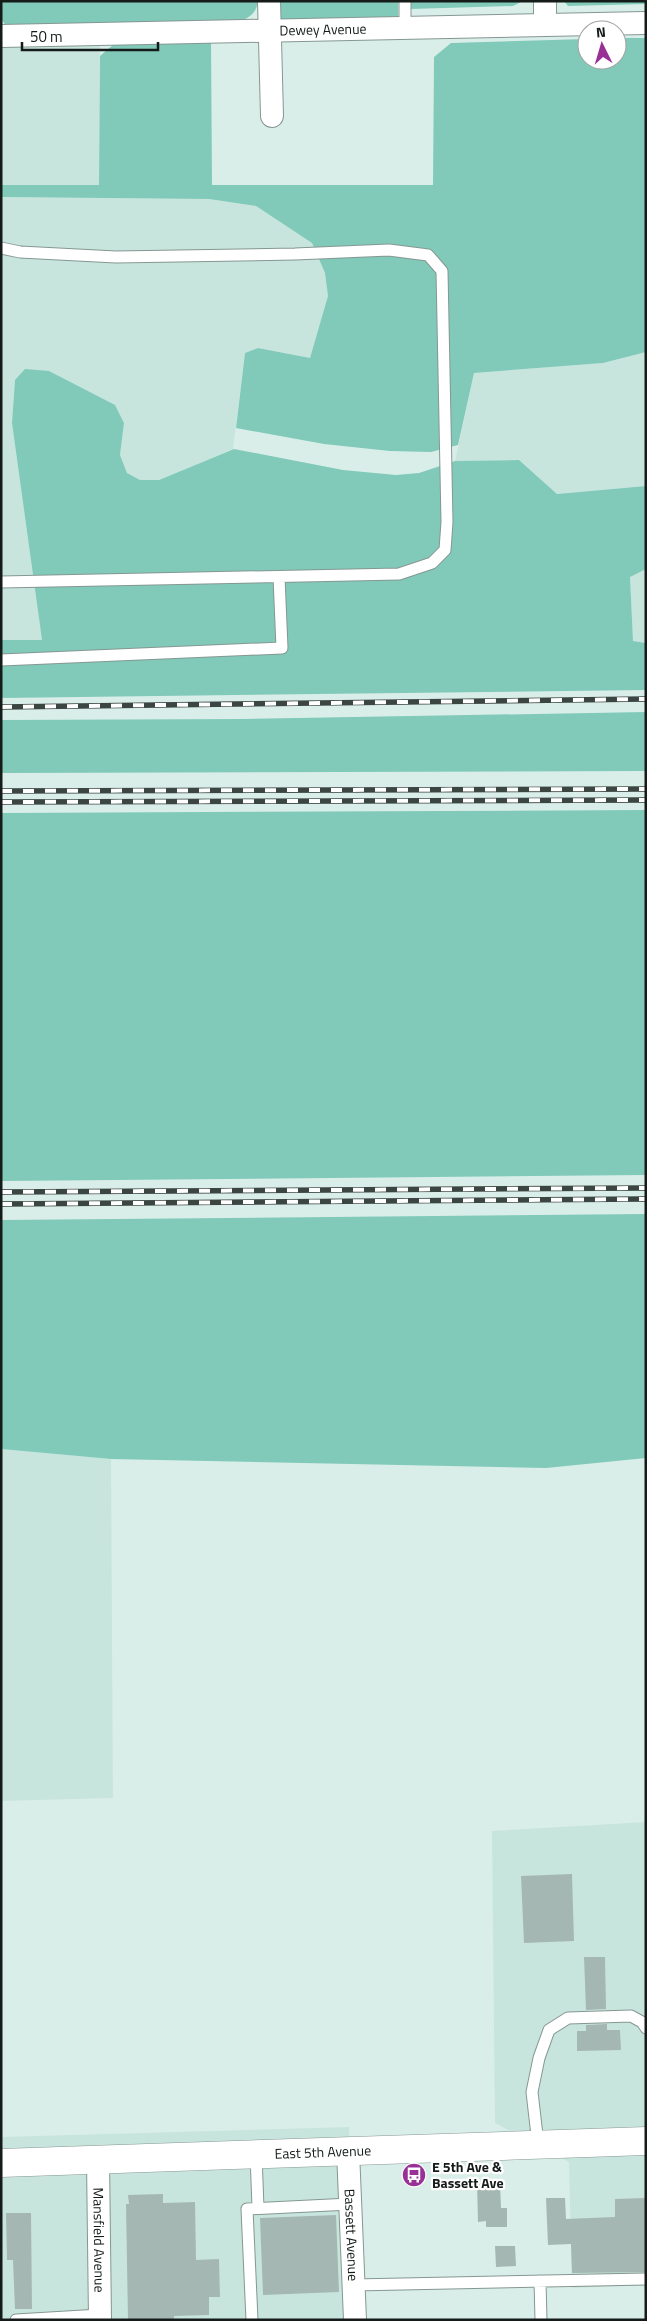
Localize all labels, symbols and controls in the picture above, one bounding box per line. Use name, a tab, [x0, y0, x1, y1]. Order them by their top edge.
street label: Dewey Avenue	[279, 18, 367, 40]
scale bar	[22, 20, 159, 52]
north arrow	[577, 20, 627, 70]
text: N	[595, 21, 607, 42]
text: 50 m	[30, 25, 63, 48]
street label: East 5th Avenue	[274, 2139, 371, 2164]
place label: E 5th Ave & Bassett Ave	[432, 2156, 504, 2193]
bus stop icon: E 5th Ave & Bassett Ave	[401, 2162, 427, 2188]
street label: Mansfield Avenue	[88, 2187, 111, 2293]
street label: Bassett Avenue	[340, 2188, 364, 2282]

